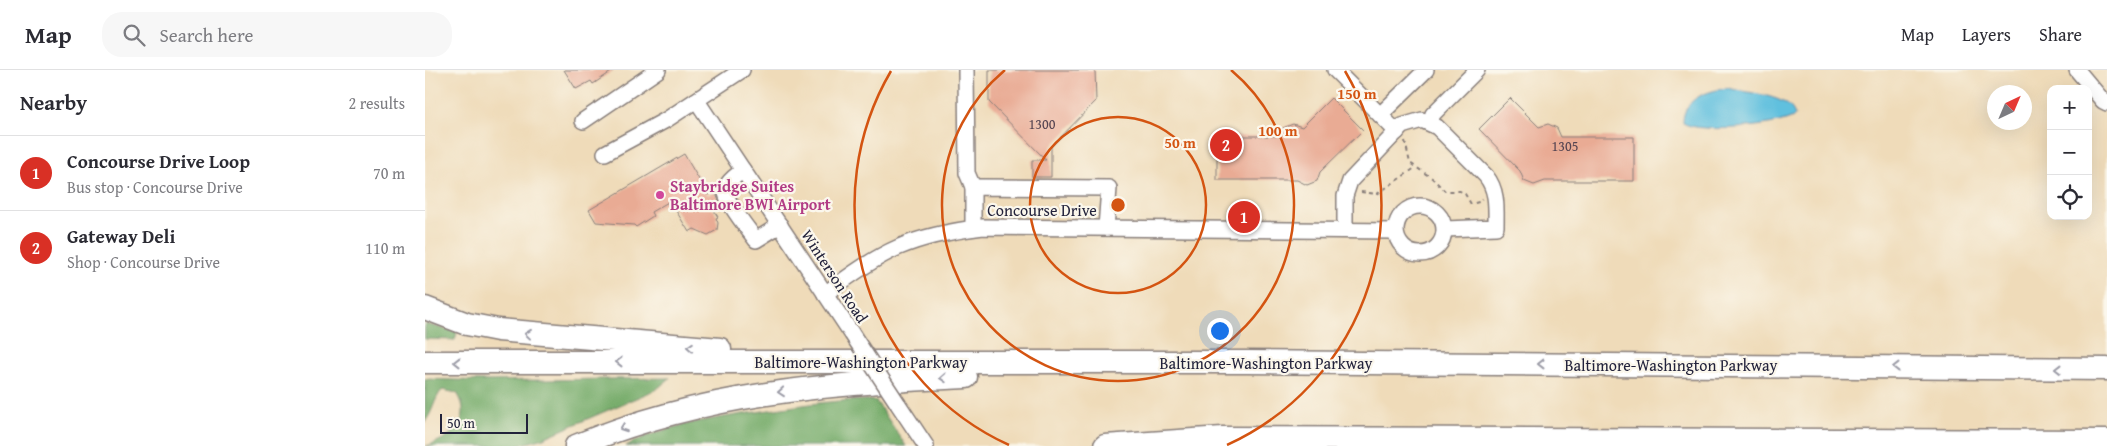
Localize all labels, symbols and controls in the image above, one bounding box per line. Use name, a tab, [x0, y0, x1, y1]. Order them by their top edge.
search box	[102, 12, 452, 57]
text: Map	[25, 17, 72, 52]
icon: search	[120, 21, 148, 49]
text: Search here	[160, 21, 253, 49]
text: Map	[1901, 21, 1934, 48]
text: Layers	[1962, 21, 2011, 48]
text: Share	[2039, 21, 2082, 48]
text: 150 m	[1337, 83, 1377, 104]
north arrow	[1987, 85, 2032, 130]
map controls	[2047, 85, 2092, 220]
button: +	[2047, 85, 2092, 130]
text: Nearby	[20, 87, 87, 118]
text: 2 results	[348, 91, 405, 115]
house number: 1300	[1029, 114, 1056, 134]
text: 100 m	[1258, 120, 1298, 141]
pin: 2	[1210, 126, 1242, 164]
button: −	[2047, 130, 2092, 175]
text: 50 m	[1164, 132, 1196, 153]
house number: 1305	[1552, 136, 1578, 156]
text: Concourse Drive Loop	[67, 147, 250, 175]
text: 1	[32, 161, 40, 185]
text: 70 m	[373, 161, 405, 185]
place label: Staybridge Suites Baltimore BWI Airport	[670, 174, 831, 216]
text: Bus stop · Concourse Drive	[67, 175, 243, 199]
button: locate	[2047, 175, 2092, 220]
marker: Staybridge Suites Baltimore BWI Airport	[654, 189, 666, 201]
centre of rings	[1109, 196, 1127, 214]
street label: Concourse Drive	[987, 198, 1097, 222]
pin: 1	[1228, 198, 1260, 236]
text: Gateway Deli	[67, 222, 175, 250]
street label: Winterson Road	[796, 224, 875, 328]
text: 2	[32, 236, 40, 260]
text: 110 m	[365, 236, 405, 260]
text: Shop · Concourse Drive	[67, 250, 220, 274]
your location	[1207, 318, 1233, 344]
one-way arrow	[524, 329, 532, 340]
one-way arrow	[686, 341, 694, 352]
street label: Baltimore-Washington Parkway	[754, 350, 968, 374]
street label: Baltimore-Washington Parkway	[1159, 351, 1373, 375]
street label: Baltimore-Washington Parkway	[1564, 353, 1778, 377]
one-way arrow	[453, 357, 460, 367]
one-way arrow	[615, 357, 623, 367]
one-way arrow	[1537, 359, 1544, 369]
one-way arrow	[1892, 362, 1900, 372]
one-way arrow	[2054, 364, 2062, 374]
one-way arrow	[939, 373, 947, 384]
one-way arrow	[777, 386, 785, 397]
scale bar	[440, 411, 527, 434]
text: 50 m	[447, 413, 475, 433]
one-way arrow	[619, 422, 628, 432]

